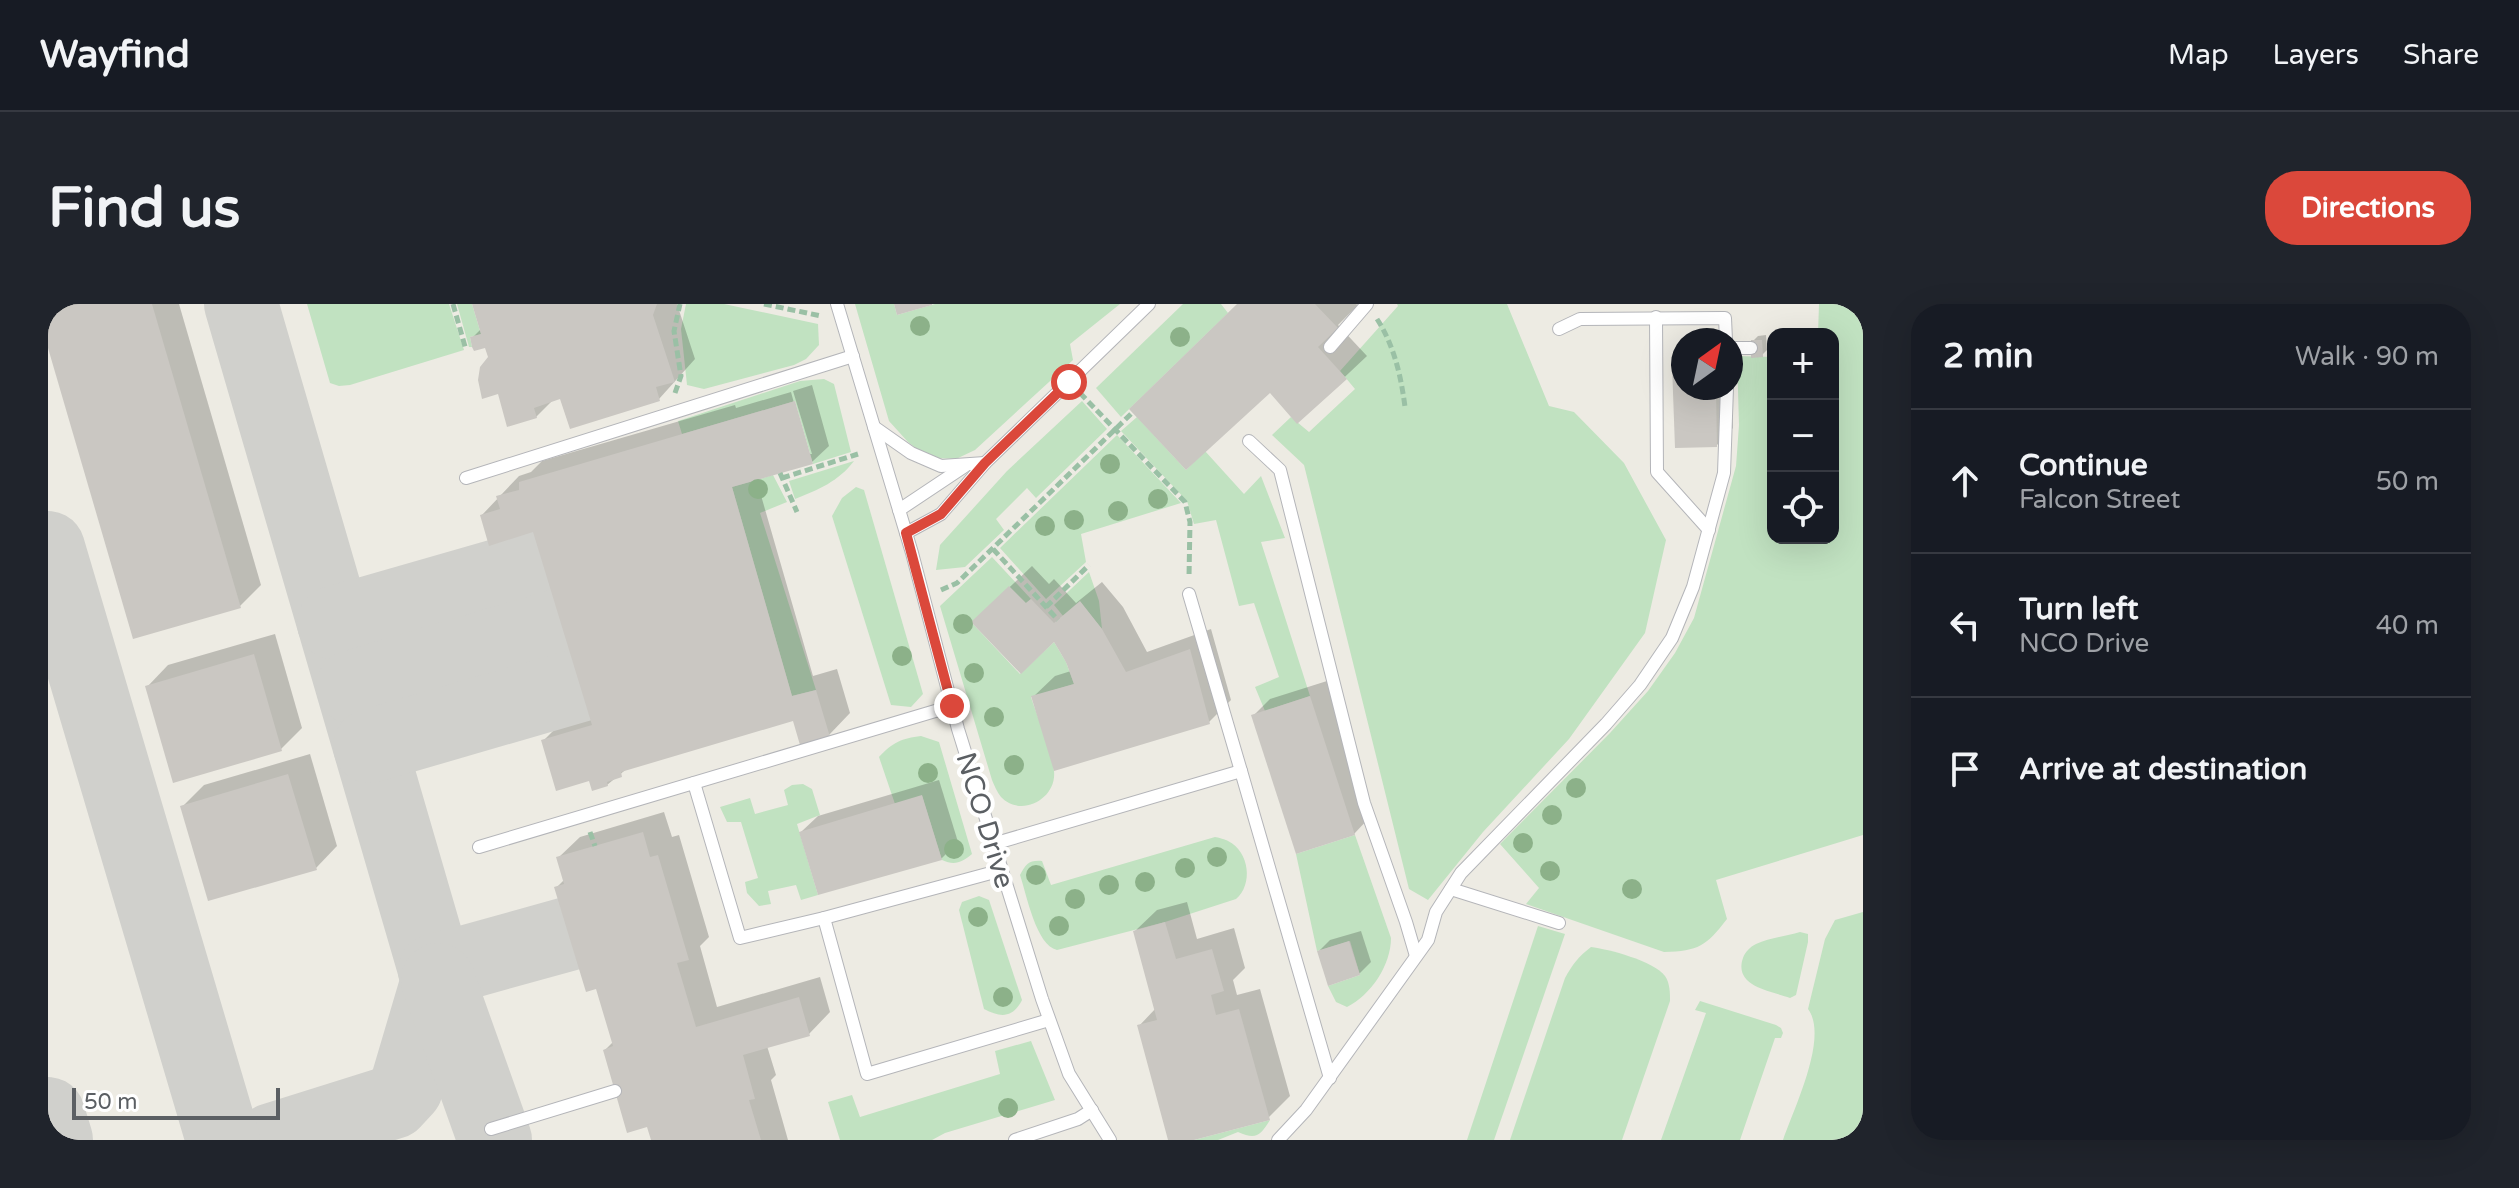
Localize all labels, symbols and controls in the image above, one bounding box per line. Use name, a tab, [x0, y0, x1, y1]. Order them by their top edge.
text: Wayfind	[40, 32, 190, 78]
text: Map	[2168, 38, 2229, 72]
text: Layers	[2273, 38, 2359, 72]
text: Share	[2403, 38, 2479, 72]
button: Directions	[2265, 171, 2471, 245]
text: Find us	[48, 175, 240, 242]
north arrow	[1671, 328, 1743, 400]
map controls	[1767, 328, 1839, 544]
button: +	[1767, 328, 1839, 400]
text: 2 min	[1943, 336, 2034, 377]
text: Walk · 90 m	[2295, 341, 2439, 372]
route start	[1051, 364, 1087, 400]
button: −	[1767, 400, 1839, 472]
text: Continue	[2019, 447, 2148, 484]
icon: ahead	[1943, 459, 1987, 503]
text: 50 m	[2376, 466, 2439, 497]
button: locate	[1767, 472, 1839, 544]
text: Falcon Street	[2019, 484, 2180, 515]
text: Turn left	[2019, 591, 2138, 628]
icon: left	[1943, 603, 1987, 647]
text: 40 m	[2376, 610, 2439, 641]
text: NCO Drive	[2019, 628, 2149, 659]
route end	[934, 688, 970, 724]
icon: arrive	[1943, 747, 1987, 791]
street label: NCO Drive	[948, 748, 1022, 892]
text: Arrive at destination	[2019, 751, 2307, 788]
scale bar	[72, 1084, 280, 1120]
text: 50 m	[84, 1089, 138, 1115]

